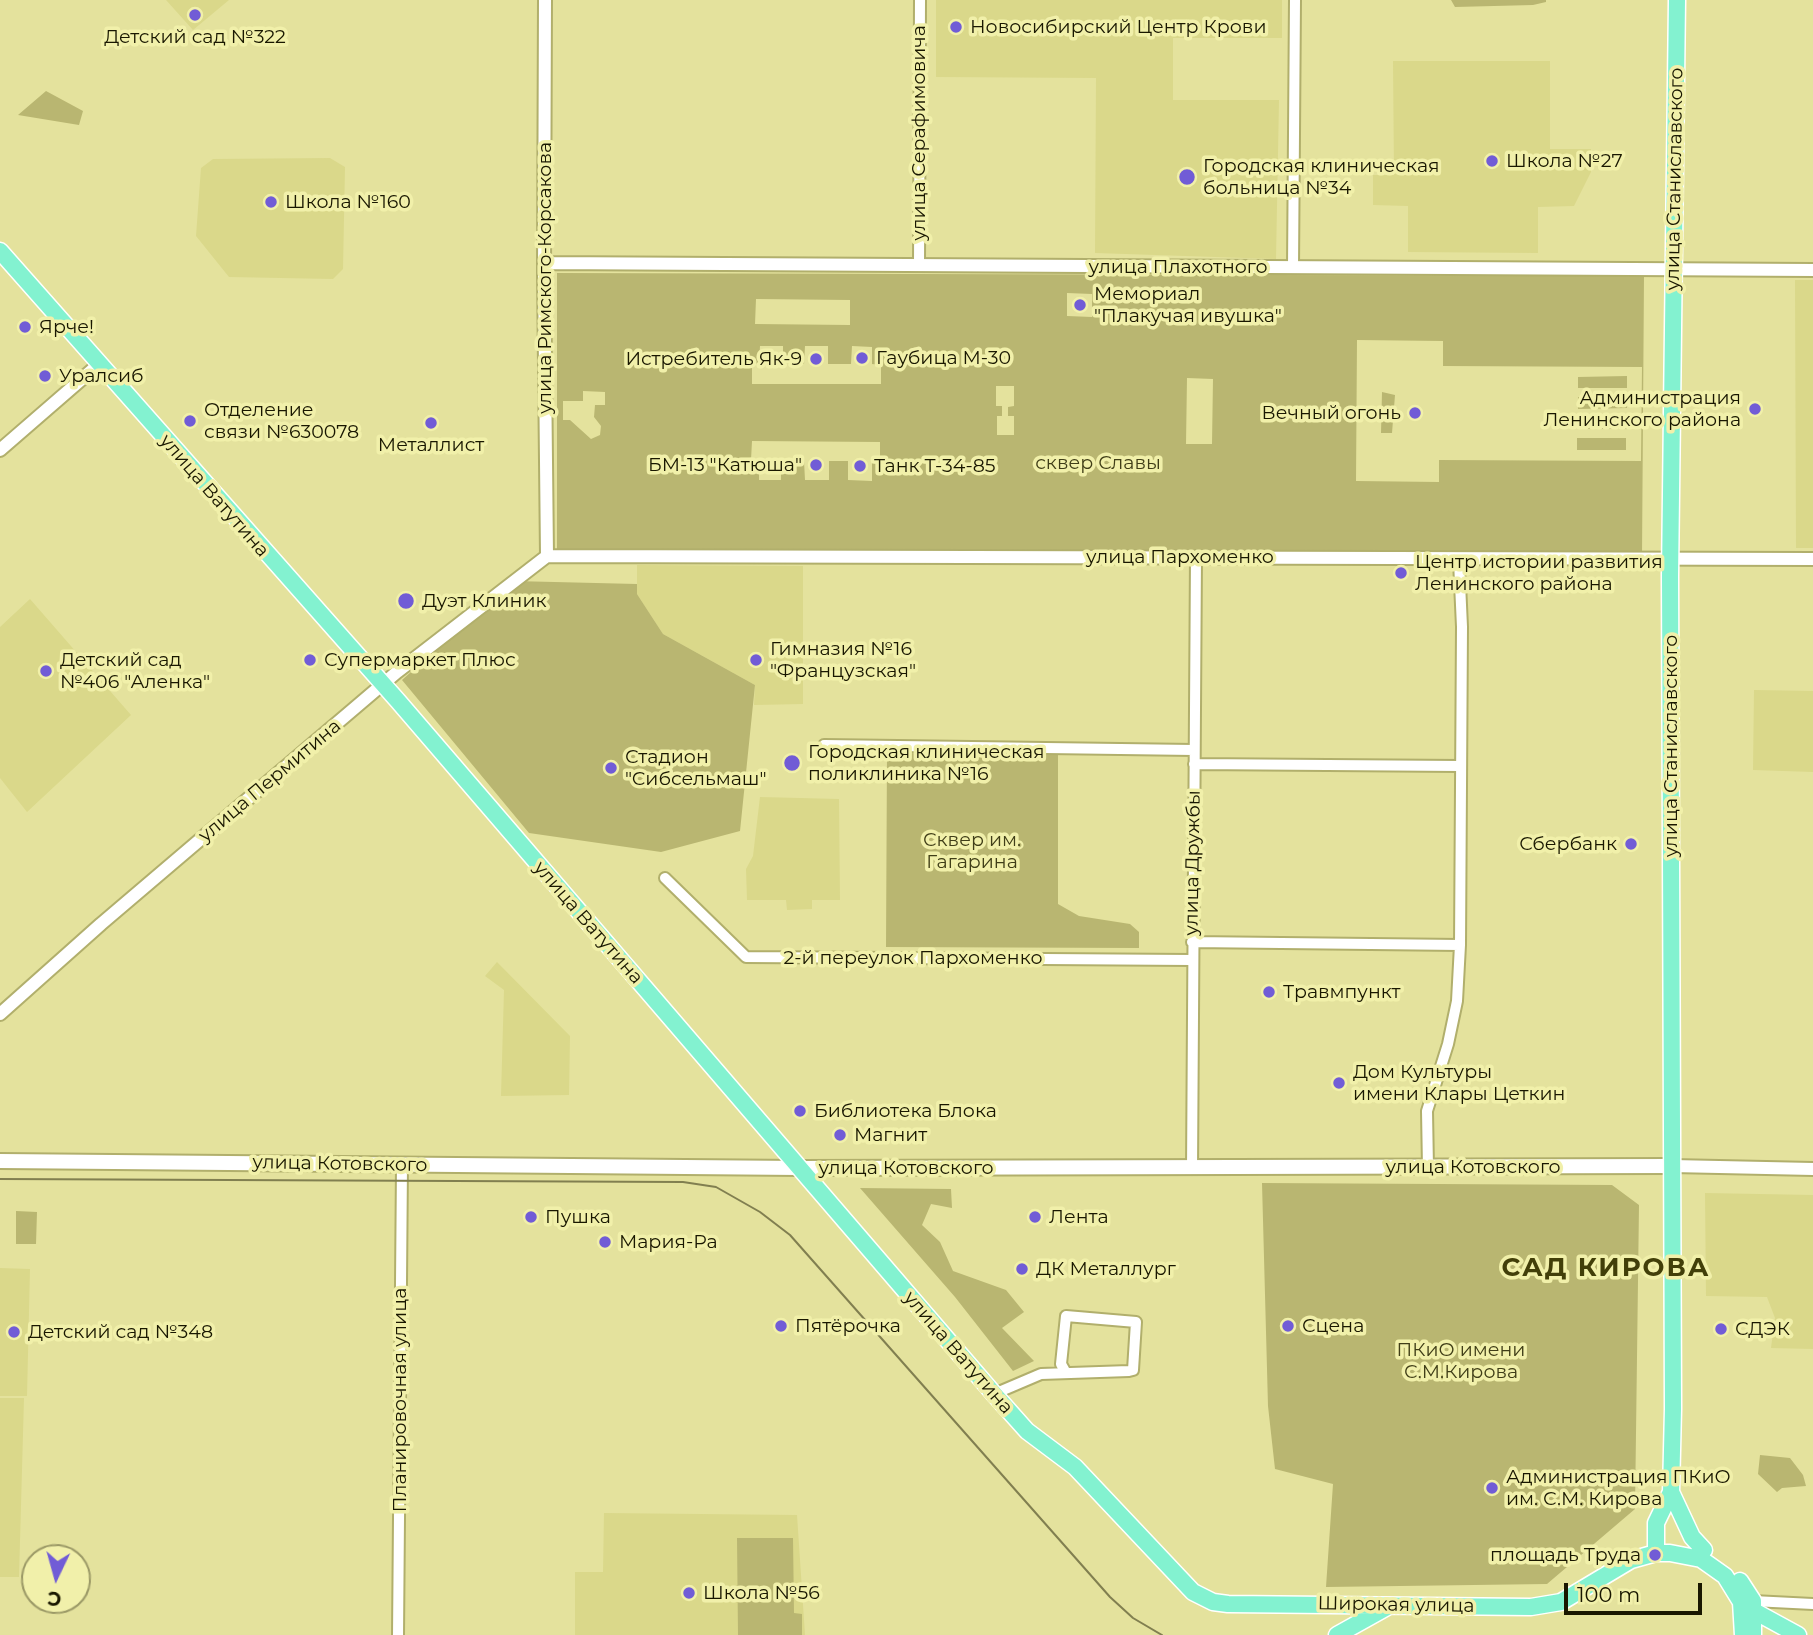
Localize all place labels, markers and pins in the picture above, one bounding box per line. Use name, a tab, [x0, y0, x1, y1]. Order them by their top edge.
marker: Детский сад №322	[187, 7, 203, 23]
place label: Новосибирский Центр Крови	[970, 16, 1266, 38]
marker: Новосибирский Центр Крови	[948, 19, 964, 35]
place label: Детский сад №322	[104, 26, 286, 48]
place label: Школа №27	[1506, 150, 1623, 172]
marker: Школа №27	[1484, 153, 1500, 169]
place label: Городская клиническая больница №34	[1203, 155, 1439, 199]
marker: Городская клиническая больница №34	[1177, 167, 1197, 187]
place label: Школа №160	[285, 191, 411, 213]
marker: Школа №160	[263, 194, 279, 210]
place label: Мемориал "Плакучая ивушка"	[1094, 283, 1282, 327]
marker: Мемориал "Плакучая ивушка"	[1072, 297, 1088, 313]
place label: Ярче!	[39, 316, 94, 338]
marker: Ярче!	[17, 319, 33, 335]
place label: Гаубица М-30	[876, 347, 1011, 369]
place label: Истребитель Як-9	[625, 348, 802, 370]
marker: Гаубица М-30	[854, 350, 870, 366]
marker: Истребитель Як-9	[808, 351, 824, 367]
place label: Уралсиб	[59, 365, 144, 387]
marker: Уралсиб	[37, 368, 53, 384]
place label: Администрация Ленинского района	[1543, 387, 1741, 431]
place label: Отделение связи №630078	[204, 399, 359, 443]
marker: Администрация Ленинского района	[1747, 401, 1763, 417]
place label: Вечный огонь	[1262, 402, 1401, 424]
marker: Вечный огонь	[1407, 405, 1423, 421]
marker: Отделение связи №630078	[182, 413, 198, 429]
marker: Металлист	[423, 415, 439, 431]
place label: Металлист	[378, 434, 484, 456]
place label: БМ-13 "Катюша"	[648, 454, 802, 476]
place label: Танк Т-34-85	[874, 455, 996, 477]
marker: БМ-13 "Катюша"	[808, 457, 824, 473]
marker: Танк Т-34-85	[852, 458, 868, 474]
place label: Центр истории развития Ленинского района	[1415, 551, 1663, 595]
marker: Центр истории развития Ленинского района	[1393, 565, 1409, 581]
place label: Дуэт Клиник	[422, 590, 547, 612]
marker: Дуэт Клиник	[396, 591, 416, 611]
place label: Гимназия №16 "Французская"	[770, 638, 916, 682]
place label: Детский сад №406 "Аленка"	[60, 649, 210, 693]
place label: Супермаркет Плюс	[324, 649, 516, 671]
marker: Супермаркет Плюс	[302, 652, 318, 668]
marker: Гимназия №16 "Французская"	[748, 652, 764, 668]
marker: Детский сад №406 "Аленка"	[38, 663, 54, 679]
place label: Городская клиническая поликлиника №16	[808, 741, 1044, 785]
place label: Стадион "Сибсельмаш"	[625, 746, 767, 790]
marker: Городская клиническая поликлиника №16	[782, 753, 802, 773]
marker: Стадион "Сибсельмаш"	[603, 760, 619, 776]
place label: Сбербанк	[1519, 833, 1617, 855]
marker: Сбербанк	[1623, 836, 1639, 852]
place label: Травмпункт	[1283, 981, 1401, 1003]
marker: Травмпункт	[1261, 984, 1277, 1000]
place label: Дом Культуры имени Клары Цеткин	[1353, 1061, 1565, 1105]
marker: Дом Культуры имени Клары Цеткин	[1331, 1075, 1347, 1091]
place label: Библиотека Блока	[814, 1100, 997, 1122]
marker: Библиотека Блока	[792, 1103, 808, 1119]
place label: Магнит	[854, 1124, 927, 1146]
marker: Магнит	[832, 1127, 848, 1143]
place label: Пушка	[545, 1206, 611, 1228]
place label: Лента	[1049, 1206, 1109, 1228]
marker: Пушка	[523, 1209, 539, 1225]
marker: Лента	[1027, 1209, 1043, 1225]
place label: Мария-Ра	[619, 1231, 718, 1253]
marker: Мария-Ра	[597, 1234, 613, 1250]
place label: ДК Металлург	[1036, 1258, 1176, 1280]
marker: ДК Металлург	[1014, 1261, 1030, 1277]
place label: Пятёрочка	[795, 1315, 901, 1337]
place label: Сцена	[1302, 1315, 1364, 1337]
marker: Пятёрочка	[773, 1318, 789, 1334]
marker: Сцена	[1280, 1318, 1296, 1334]
place label: СДЭК	[1735, 1318, 1790, 1340]
place label: Детский сад №348	[28, 1321, 213, 1343]
marker: СДЭК	[1713, 1321, 1729, 1337]
marker: Детский сад №348	[6, 1324, 22, 1340]
place label: Администрация ПКиО им. С.М. Кирова	[1506, 1466, 1731, 1510]
marker: Администрация ПКиО им. С.М. Кирова	[1484, 1480, 1500, 1496]
place label: площадь Труда	[1490, 1544, 1641, 1566]
marker: площадь Труда	[1647, 1547, 1663, 1563]
place label: Школа №56	[703, 1582, 820, 1604]
marker: Школа №56	[681, 1585, 697, 1601]

